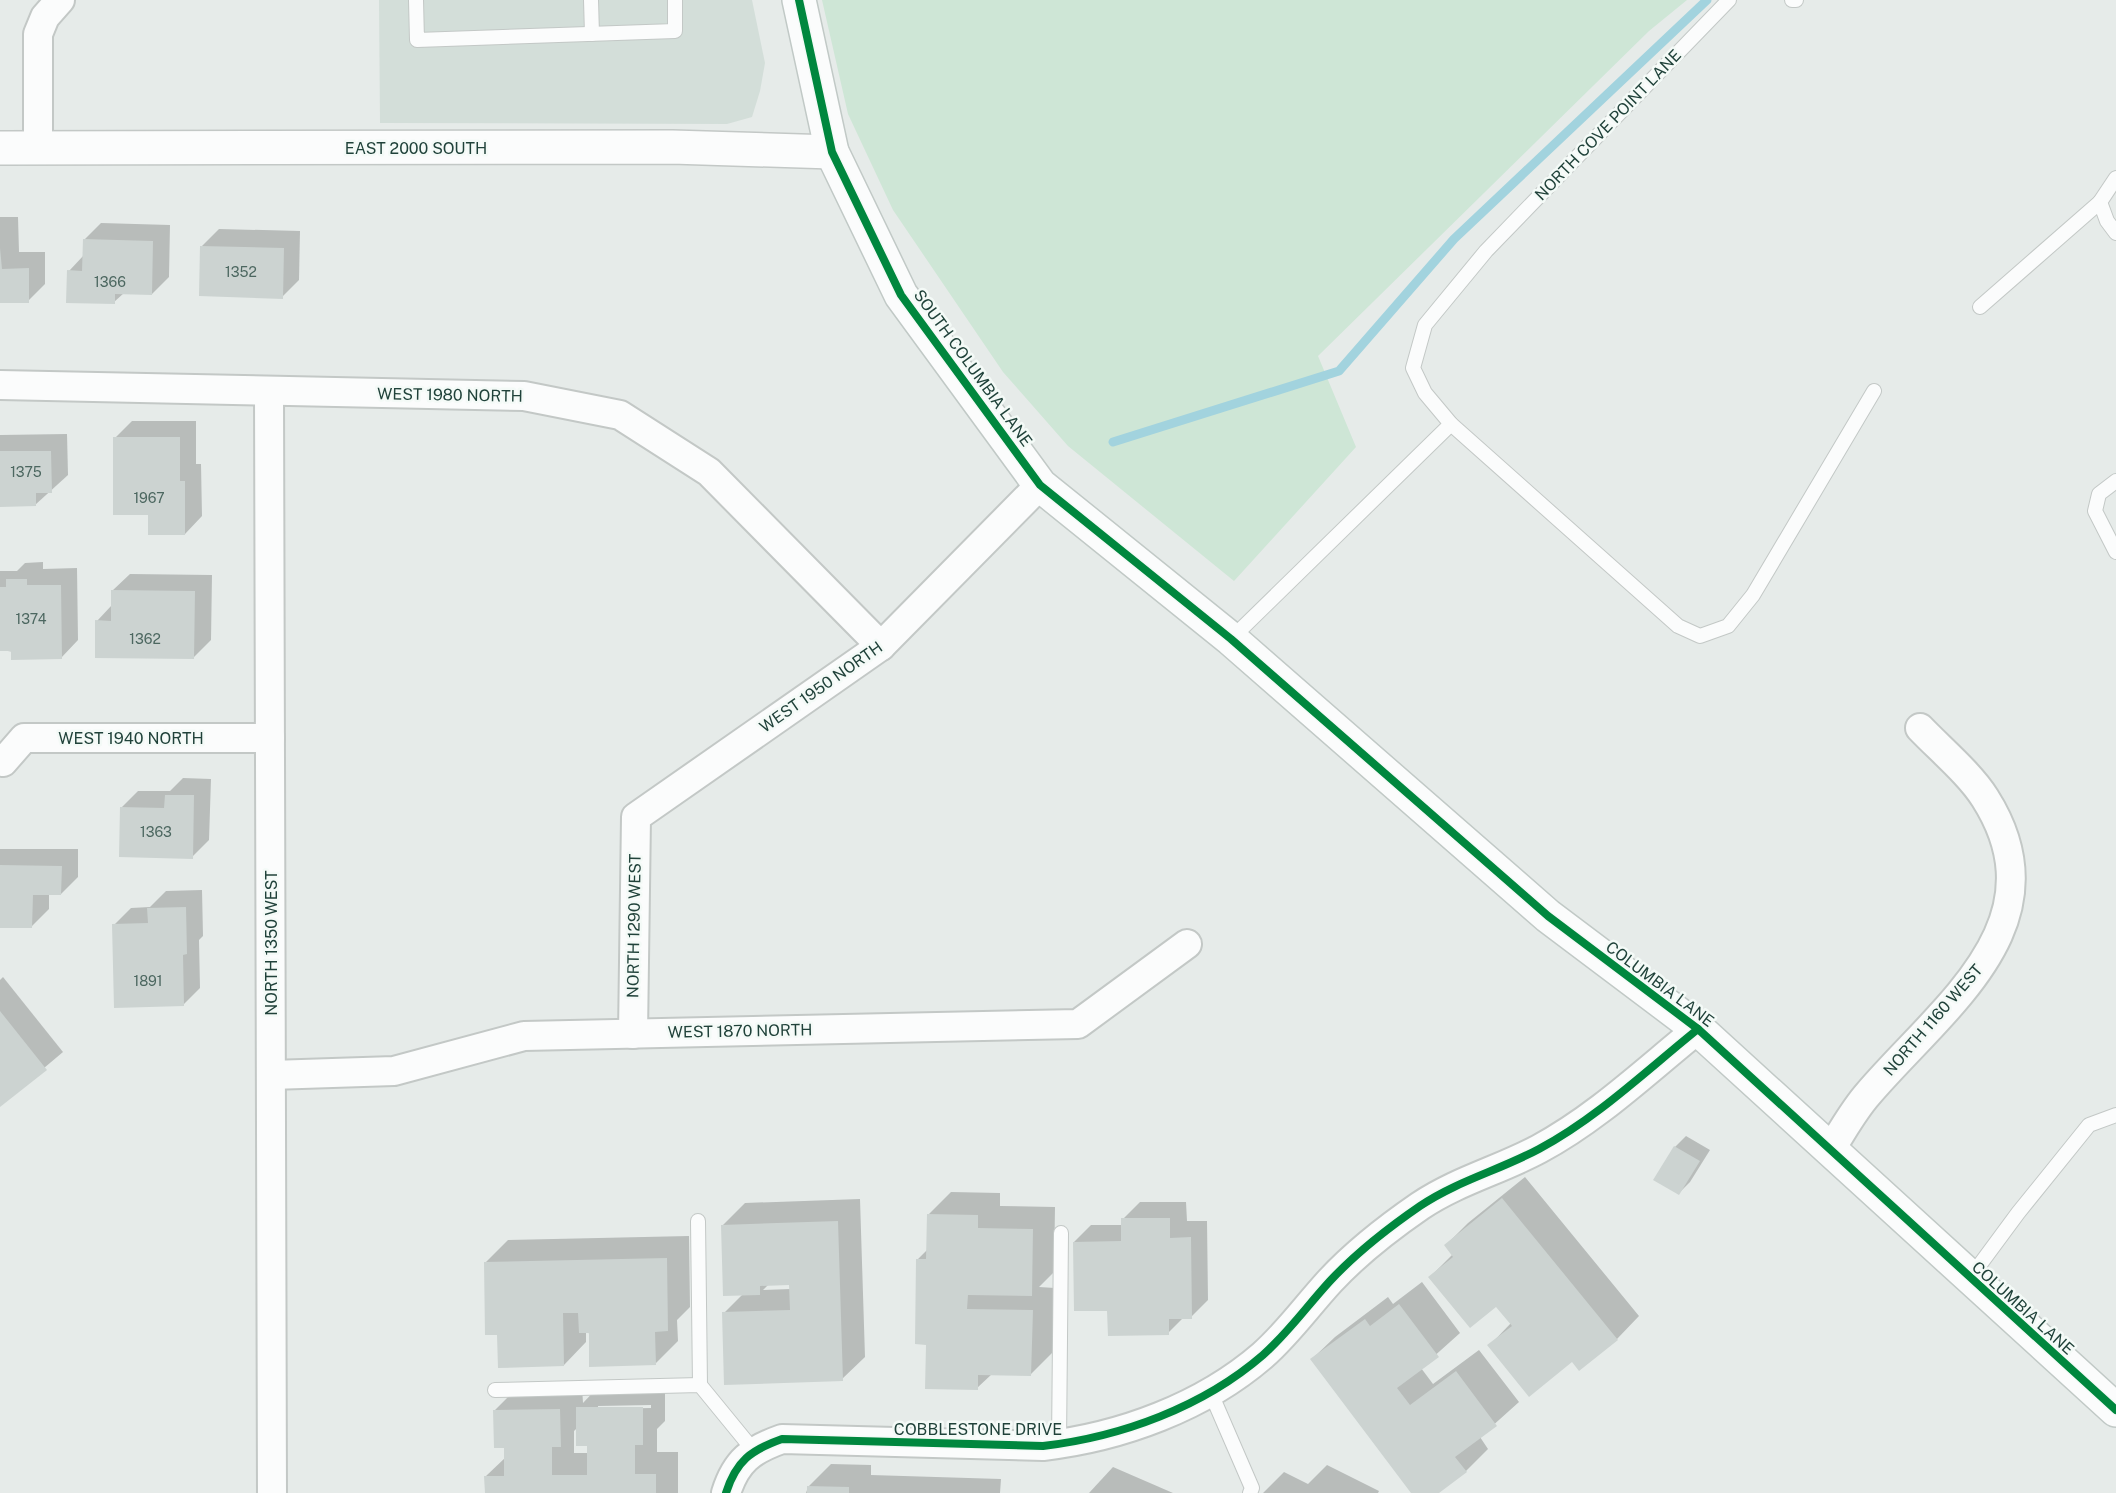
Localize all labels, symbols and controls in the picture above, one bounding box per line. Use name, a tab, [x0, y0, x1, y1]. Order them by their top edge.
street label: NORTH COVE POINT LANE	[1531, 46, 1685, 204]
street label: EAST 2000 SOUTH	[345, 139, 487, 158]
house number: 1352	[225, 264, 257, 280]
house number: 1366	[94, 274, 126, 290]
street label: SOUTH COLUMBIA LANE	[910, 286, 1036, 450]
street label: WEST 1980 NORTH	[377, 384, 523, 406]
house number: 1375	[10, 464, 42, 480]
house number: 1967	[133, 490, 165, 506]
house number: 1374	[15, 611, 47, 627]
house number: 1362	[129, 631, 161, 647]
street label: WEST 1950 NORTH	[756, 637, 886, 737]
street label: WEST 1940 NORTH	[58, 729, 204, 748]
house number: 1363	[140, 824, 172, 840]
street label: NORTH 1290 WEST	[623, 853, 645, 998]
street label: NORTH 1350 WEST	[262, 870, 281, 1016]
street label: COLUMBIA LANE	[1602, 937, 1718, 1031]
street label: NORTH 1160 WEST	[1879, 960, 1987, 1080]
house number: 1891	[133, 973, 163, 989]
street label: WEST 1870 NORTH	[667, 1020, 813, 1042]
street label: COLUMBIA LANE	[1968, 1257, 2078, 1359]
street label: COBBLESTONE DRIVE	[894, 1420, 1062, 1439]

